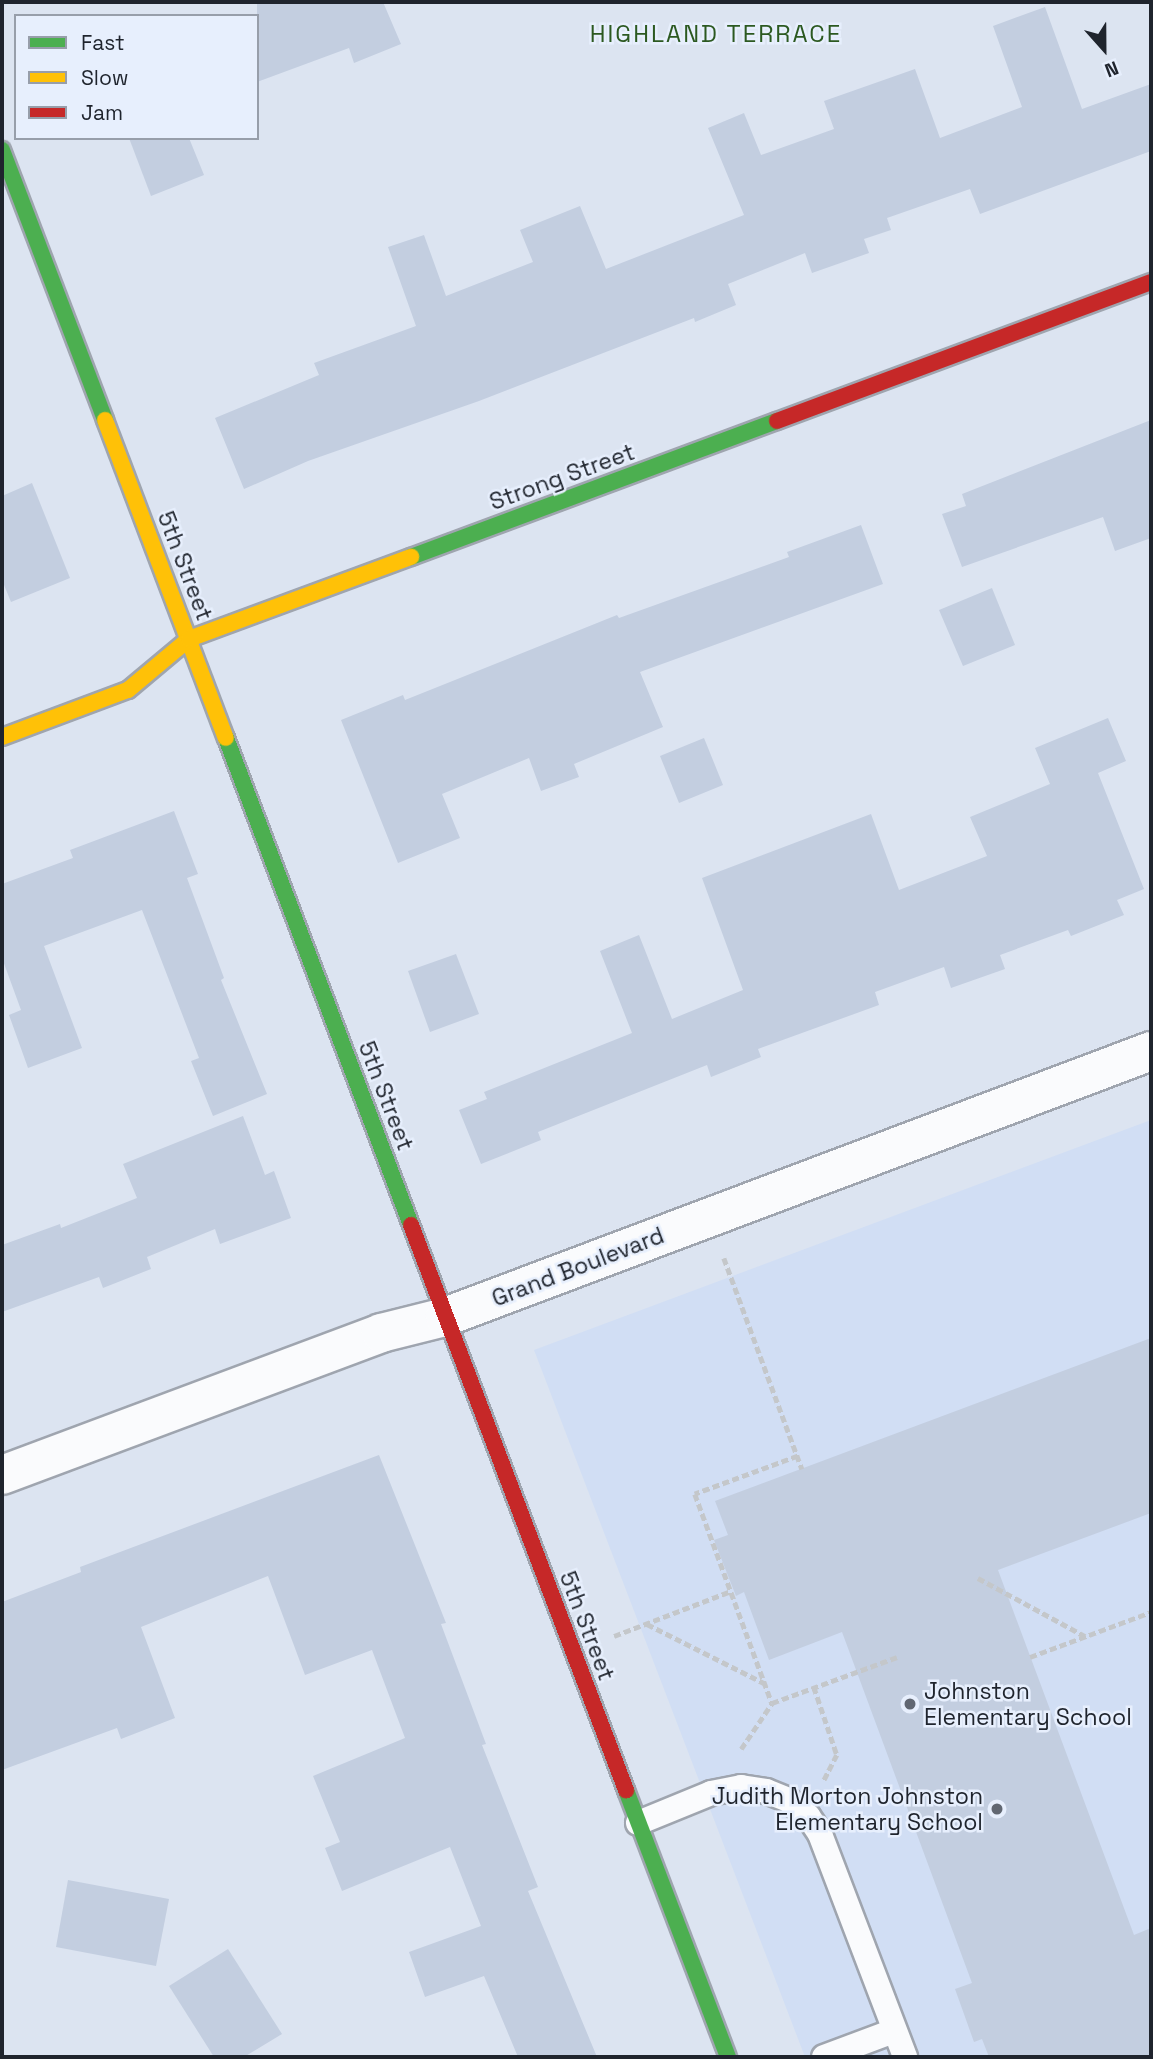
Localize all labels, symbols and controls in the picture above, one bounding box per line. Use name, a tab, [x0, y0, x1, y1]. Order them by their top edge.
legend	[14, 14, 259, 140]
north arrow	[1069, 14, 1139, 84]
district label: HIGHLAND TERRACE	[591, 20, 841, 48]
text: Fast	[81, 29, 125, 56]
text: N	[1101, 55, 1122, 83]
text: Slow	[81, 64, 129, 91]
text: Jam	[81, 99, 123, 126]
street label: Strong Street	[486, 438, 638, 516]
street label: 5th Street	[152, 508, 218, 624]
street label: 5th Street	[353, 1038, 419, 1154]
street label: Grand Boulevard	[488, 1221, 668, 1313]
street label: 5th Street	[554, 1568, 620, 1684]
place label: Johnston Elementary School	[924, 1677, 1132, 1731]
marker: Johnston Elementary School	[902, 1696, 918, 1712]
place label: Judith Morton Johnston Elementary School	[712, 1782, 983, 1836]
marker: Judith Morton Johnston Elementary School	[989, 1801, 1005, 1817]

